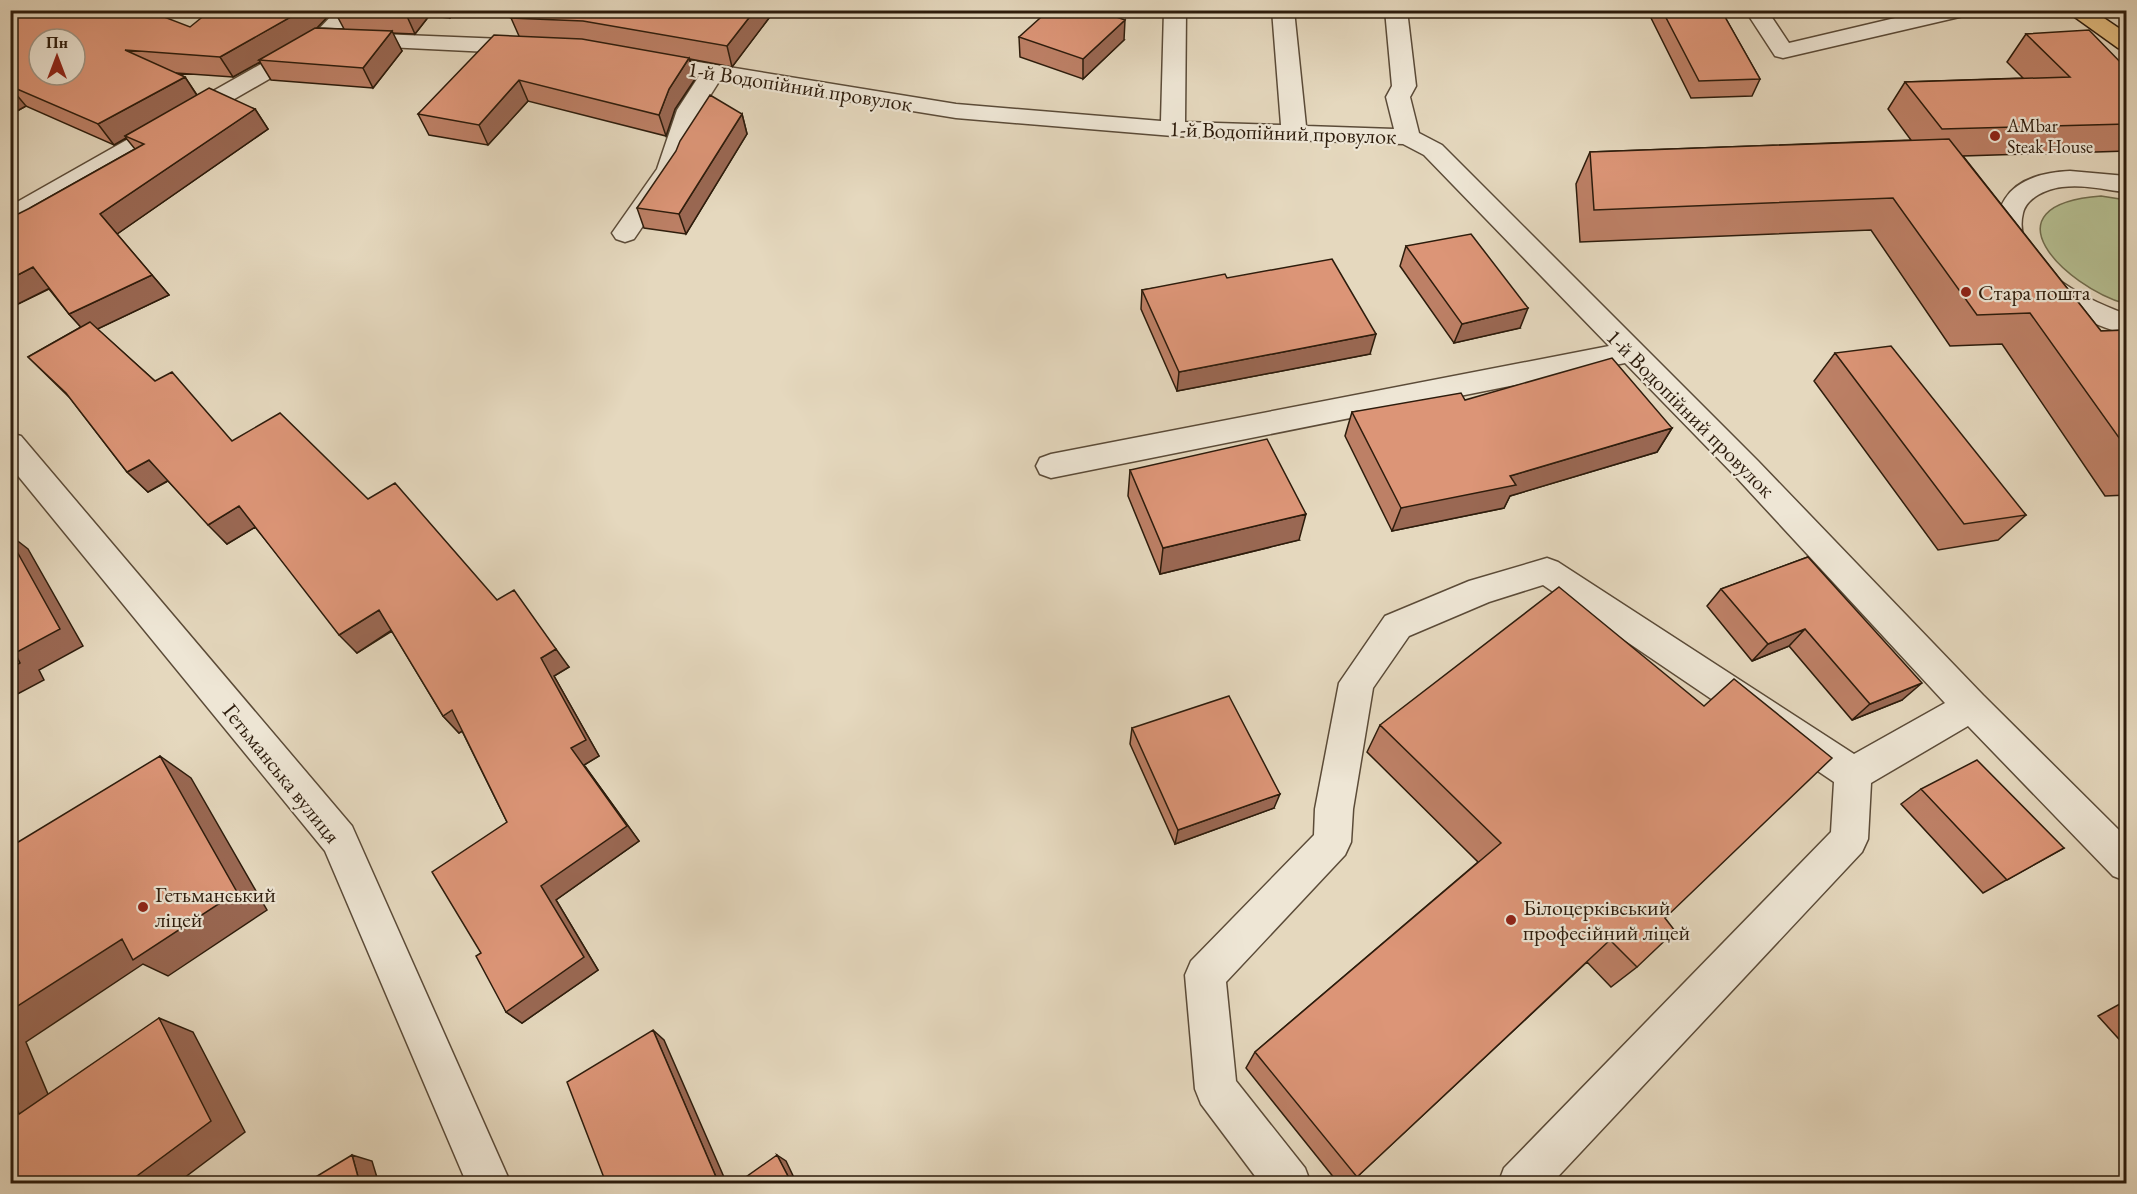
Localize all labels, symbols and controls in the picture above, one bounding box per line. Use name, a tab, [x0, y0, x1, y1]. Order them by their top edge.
north arrow	[27, 27, 87, 87]
text: Пн	[46, 32, 68, 53]
street label: 1-й Водопійний провулок	[685, 54, 915, 119]
street label: 1-й Водопійний провулок	[1169, 114, 1398, 151]
place label: AMbar Steak House	[2006, 114, 2093, 158]
marker: AMbar Steak House	[1988, 129, 2002, 143]
place label: Стара пошта	[1978, 278, 2091, 307]
marker: Стара пошта	[1959, 285, 1973, 299]
street label: 1-й Водопійний провулок	[1600, 323, 1782, 504]
street label: Гетьманська вулиця	[216, 697, 347, 849]
place label: Гетьманський ліцей	[155, 880, 276, 934]
place label: Білоцерківський професійний ліцей	[1523, 893, 1691, 947]
marker: Гетьманський ліцей	[136, 900, 150, 914]
marker: Білоцерківський професійний ліцей	[1504, 913, 1518, 927]

